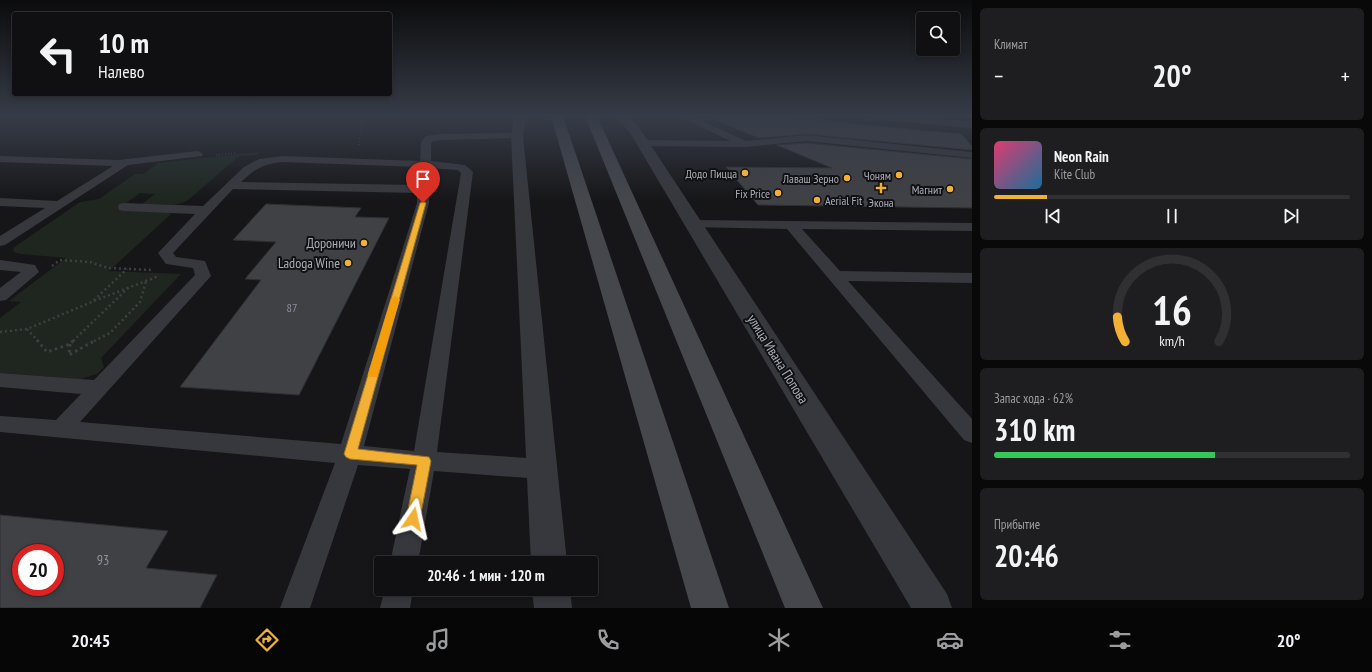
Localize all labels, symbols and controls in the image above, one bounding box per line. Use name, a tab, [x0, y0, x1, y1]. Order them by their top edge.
map controls	[916, 12, 960, 56]
button: search	[916, 12, 960, 56]
text: 10 m	[98, 24, 149, 61]
icon: left	[32, 28, 84, 80]
text: Климат	[994, 36, 1027, 53]
text: 20°	[1152, 56, 1192, 95]
text: Налево	[98, 60, 145, 83]
text: −	[994, 62, 1003, 90]
text: +	[1341, 62, 1350, 90]
text: Neon Rain	[1054, 147, 1109, 166]
pin	[406, 162, 440, 203]
place label: Додо Пицца	[686, 166, 737, 181]
text: Kite Club	[1054, 166, 1095, 183]
icon: arrive	[412, 168, 434, 190]
marker: Додо Пицца	[740, 168, 750, 178]
place label: Чоням	[864, 168, 891, 183]
marker: Чоням	[894, 170, 904, 180]
place label: Лаваш Зерно	[782, 171, 839, 186]
marker: Лаваш Зерно	[842, 173, 852, 183]
place label: Магнит	[912, 182, 942, 197]
marker: Экона	[876, 183, 886, 193]
marker: Магнит	[945, 184, 955, 194]
place label: Fix Price	[735, 186, 770, 201]
marker: Fix Price	[773, 188, 783, 198]
place label: Aerial Fit	[825, 193, 863, 208]
marker: Aerial Fit	[812, 195, 822, 205]
place label: Экона	[868, 195, 894, 210]
icon: previous	[1042, 205, 1064, 227]
icon: pause	[1161, 205, 1183, 227]
icon: next	[1280, 205, 1302, 227]
place label: Дороничи	[307, 234, 356, 252]
marker: Дороничи	[359, 238, 369, 248]
place label: Ladoga Wine	[278, 254, 340, 272]
marker: Ladoga Wine	[343, 258, 353, 268]
text: 16	[1152, 283, 1192, 336]
house number: 87	[287, 300, 297, 315]
street label: улица Ивана Попова	[743, 311, 813, 407]
text: km/h	[1159, 331, 1185, 350]
text: Запас хода · 62%	[994, 390, 1073, 407]
text: 310 km	[994, 410, 1075, 449]
position arrow	[392, 498, 434, 540]
text: Прибытие	[994, 516, 1040, 533]
text: 20:46	[994, 536, 1059, 575]
speed limit sign: 20	[12, 544, 64, 596]
house number: 93	[97, 551, 109, 569]
text: 20:46 · 1 мин · 120 m	[427, 566, 545, 585]
icon: directions	[253, 626, 281, 654]
icon: music	[424, 626, 452, 654]
icon: phone	[594, 626, 622, 654]
icon: climate	[765, 626, 793, 654]
icon: car	[936, 626, 964, 654]
icon: filters	[1106, 626, 1134, 654]
text: 20:45	[71, 629, 110, 652]
text: 20°	[1277, 629, 1301, 652]

